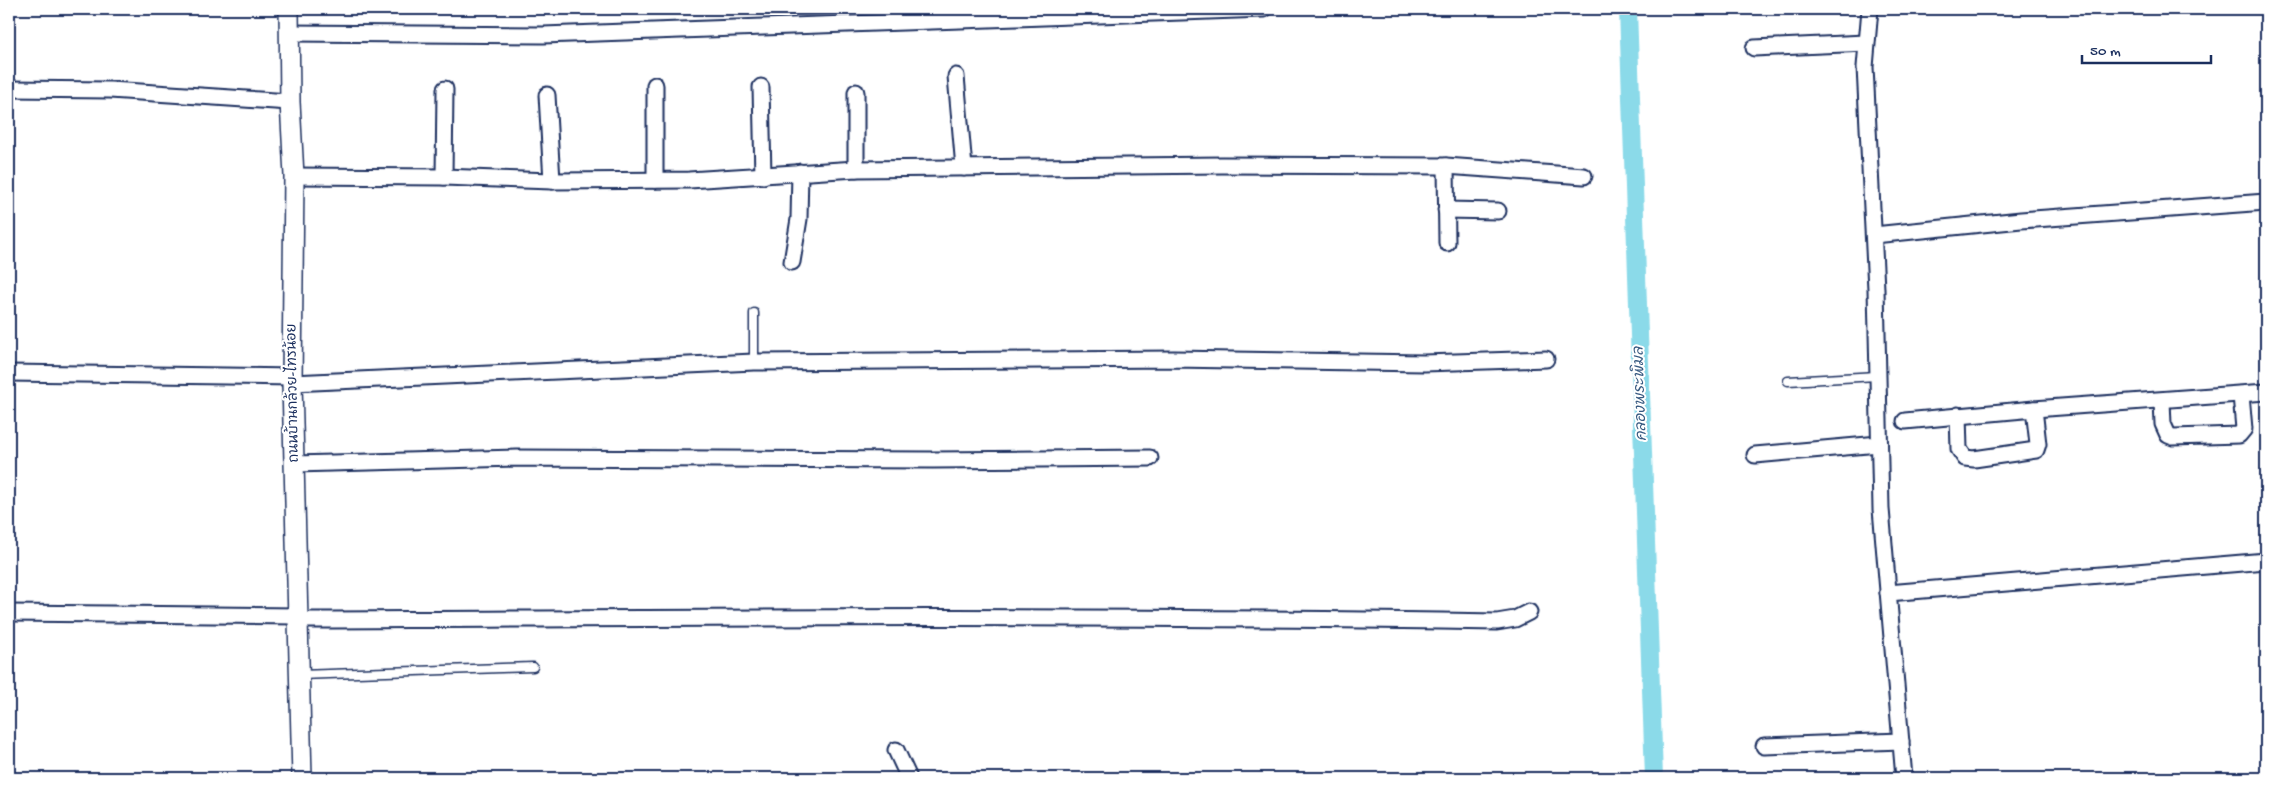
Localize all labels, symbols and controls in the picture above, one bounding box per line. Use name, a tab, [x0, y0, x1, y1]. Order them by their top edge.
scale bar	[2082, 32, 2211, 64]
text: 50 m	[2090, 43, 2121, 61]
street label: ถนนบ้านกล้วย-ไทรน้อย	[281, 323, 304, 463]
water label: คลองพระพิมล	[1628, 346, 1652, 442]

